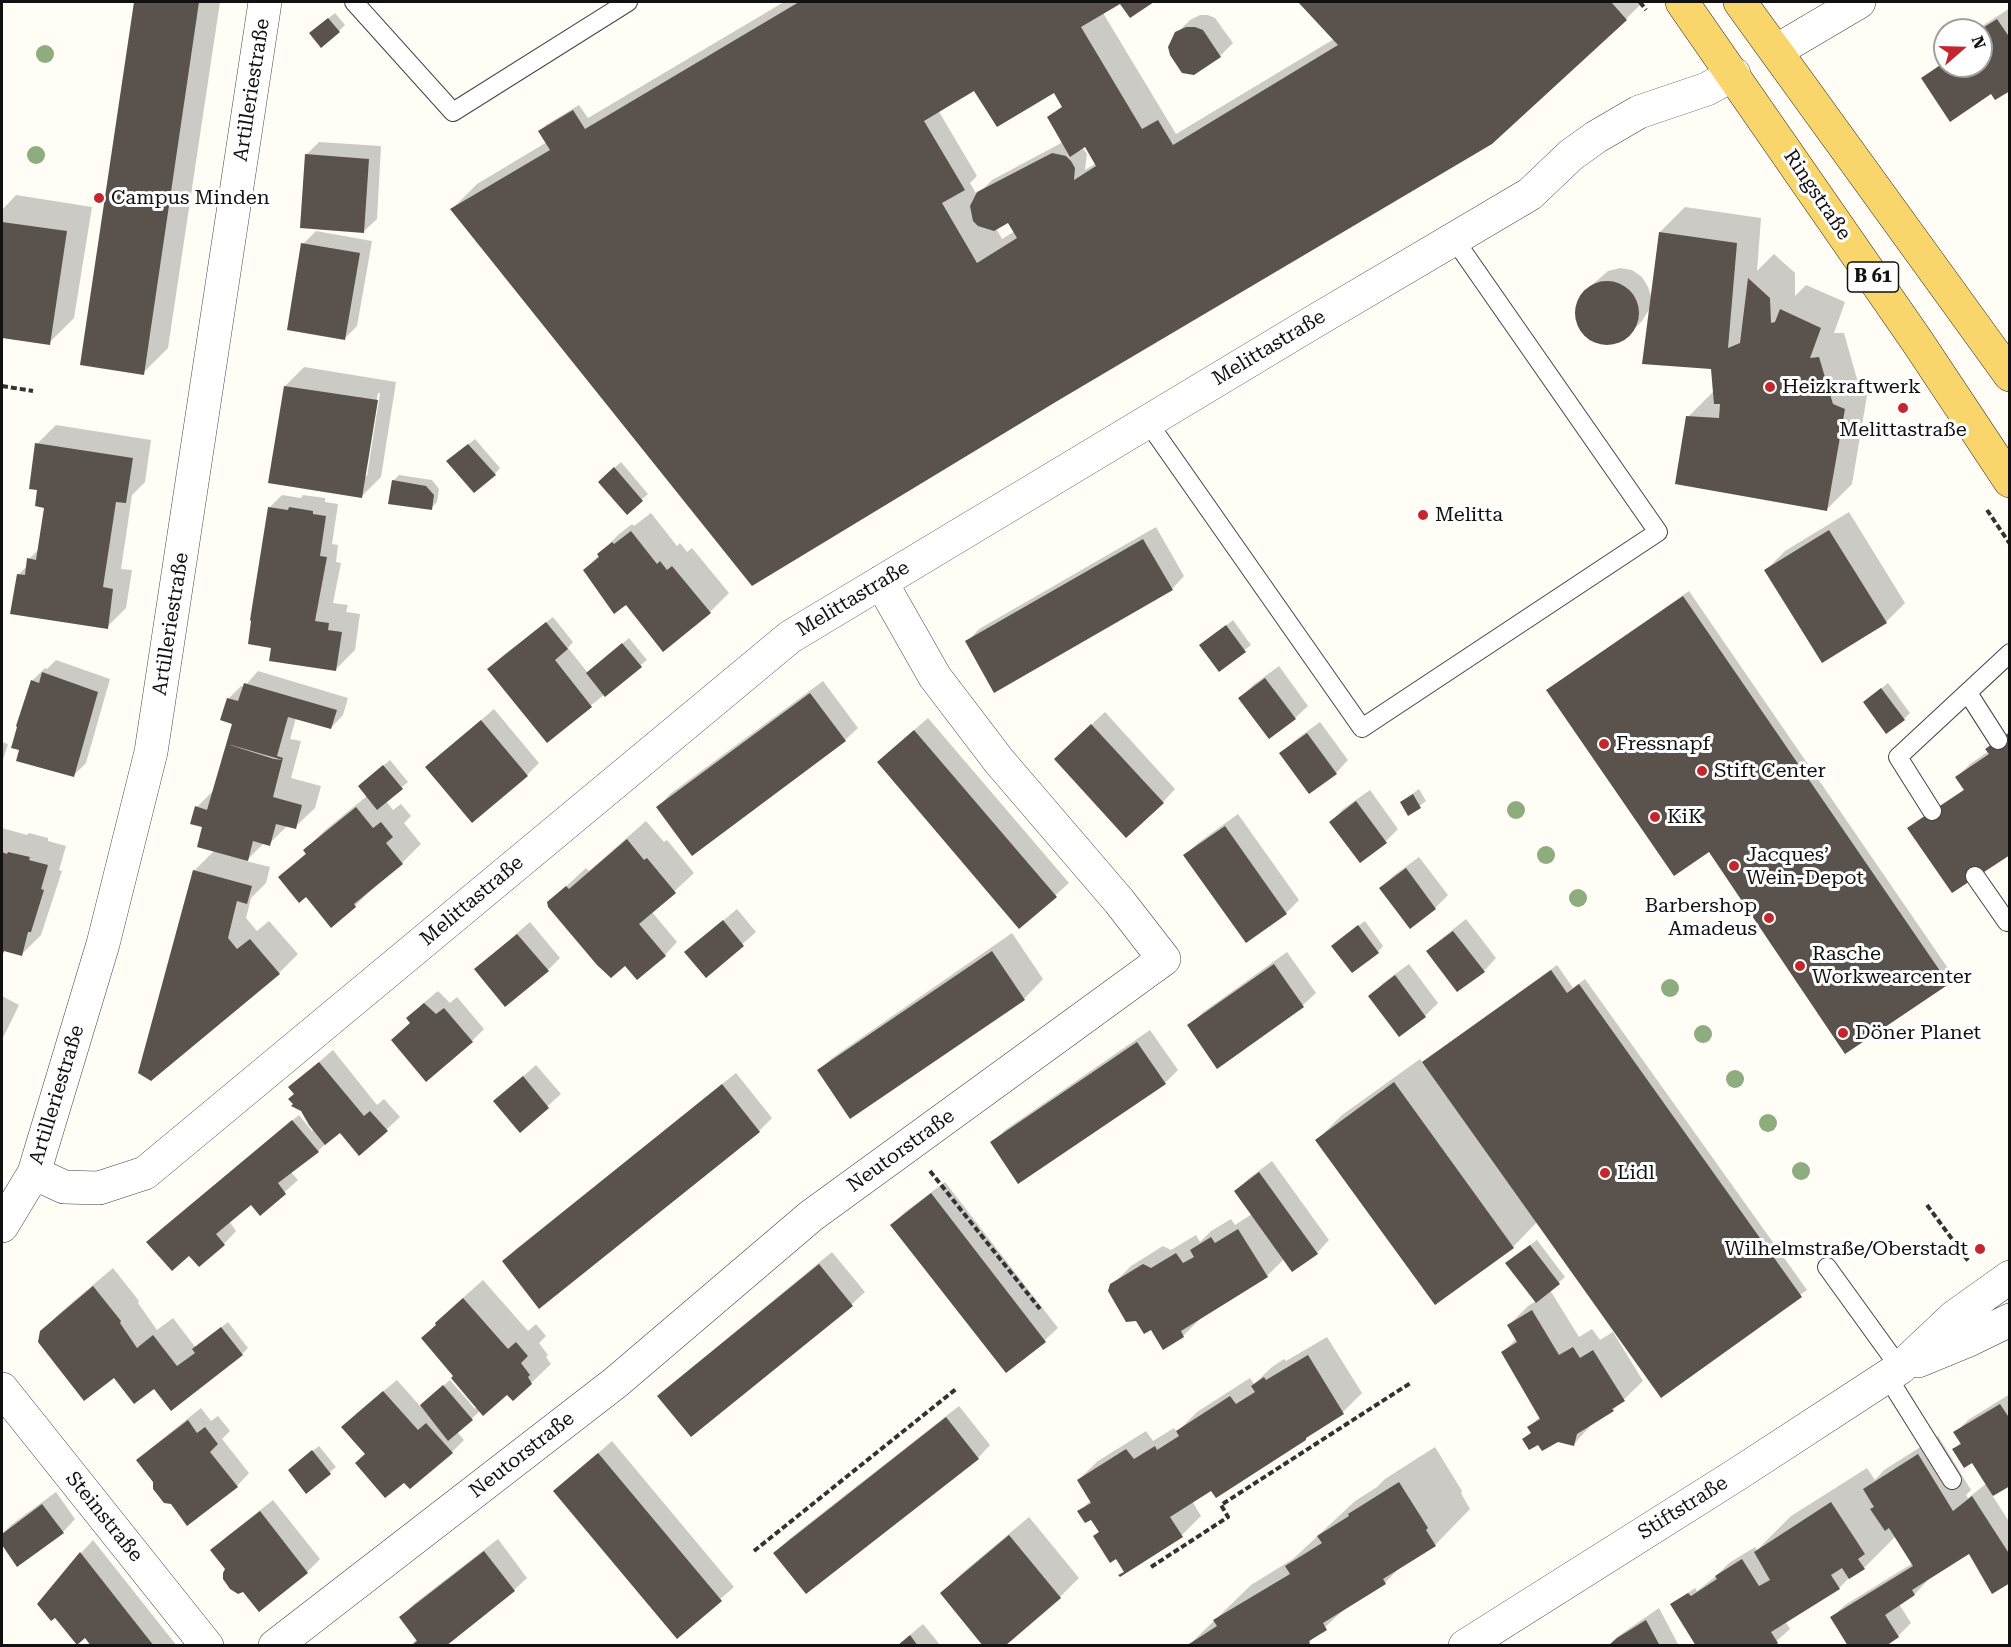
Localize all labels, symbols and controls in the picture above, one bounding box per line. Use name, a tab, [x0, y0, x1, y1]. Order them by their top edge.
street label: Artilleriestraße	[229, 17, 275, 163]
north arrow	[1933, 18, 1993, 78]
text: N	[1967, 33, 1990, 51]
street label: Ringstraße	[1778, 145, 1856, 245]
place label: Campus Minden	[111, 186, 270, 210]
marker: Campus Minden	[92, 191, 106, 205]
road number: B 61	[1848, 262, 1898, 292]
street label: Melittastraße	[1208, 305, 1330, 391]
place label: Heizkraftwerk	[1782, 375, 1921, 399]
marker: Heizkraftwerk	[1763, 380, 1777, 394]
marker: Melittastraße	[1896, 401, 1910, 415]
place label: Melittastraße	[1839, 418, 1967, 442]
place label: Melitta	[1435, 503, 1503, 527]
marker: Melitta	[1416, 508, 1430, 522]
street label: Artilleriestraße	[148, 551, 194, 697]
street label: Melittastraße	[792, 556, 914, 642]
place label: Fressnapf	[1616, 732, 1710, 756]
marker: Fressnapf	[1597, 737, 1611, 751]
place label: Stift Center	[1714, 759, 1826, 783]
marker: Stift Center	[1695, 764, 1709, 778]
place label: KiK	[1667, 805, 1702, 829]
marker: KiK	[1648, 810, 1662, 824]
place label: Jacques’ Wein-Depot	[1746, 843, 1864, 890]
street label: Melittastraße	[416, 851, 528, 951]
marker: Jacques’ Wein-Depot	[1727, 859, 1741, 873]
place label: Barbershop Amadeus	[1645, 894, 1757, 941]
marker: Barbershop Amadeus	[1762, 911, 1776, 925]
place label: Rasche Workwearcenter	[1812, 942, 1972, 989]
marker: Rasche Workwearcenter	[1793, 959, 1807, 973]
place label: Döner Planet	[1855, 1021, 1981, 1045]
street label: Artilleriestraße	[24, 1022, 90, 1168]
marker: Döner Planet	[1836, 1026, 1850, 1040]
street label: Neutorstraße	[843, 1104, 959, 1198]
place label: Lidl	[1617, 1161, 1655, 1185]
marker: Lidl	[1598, 1166, 1612, 1180]
place label: Wilhelmstraße/Oberstadt	[1724, 1237, 1968, 1261]
marker: Wilhelmstraße/Oberstadt	[1973, 1242, 1987, 1256]
street label: Neutorstraße	[465, 1407, 579, 1503]
street label: Steinstraße	[60, 1467, 148, 1567]
street label: Stiftstraße	[1634, 1471, 1732, 1545]

